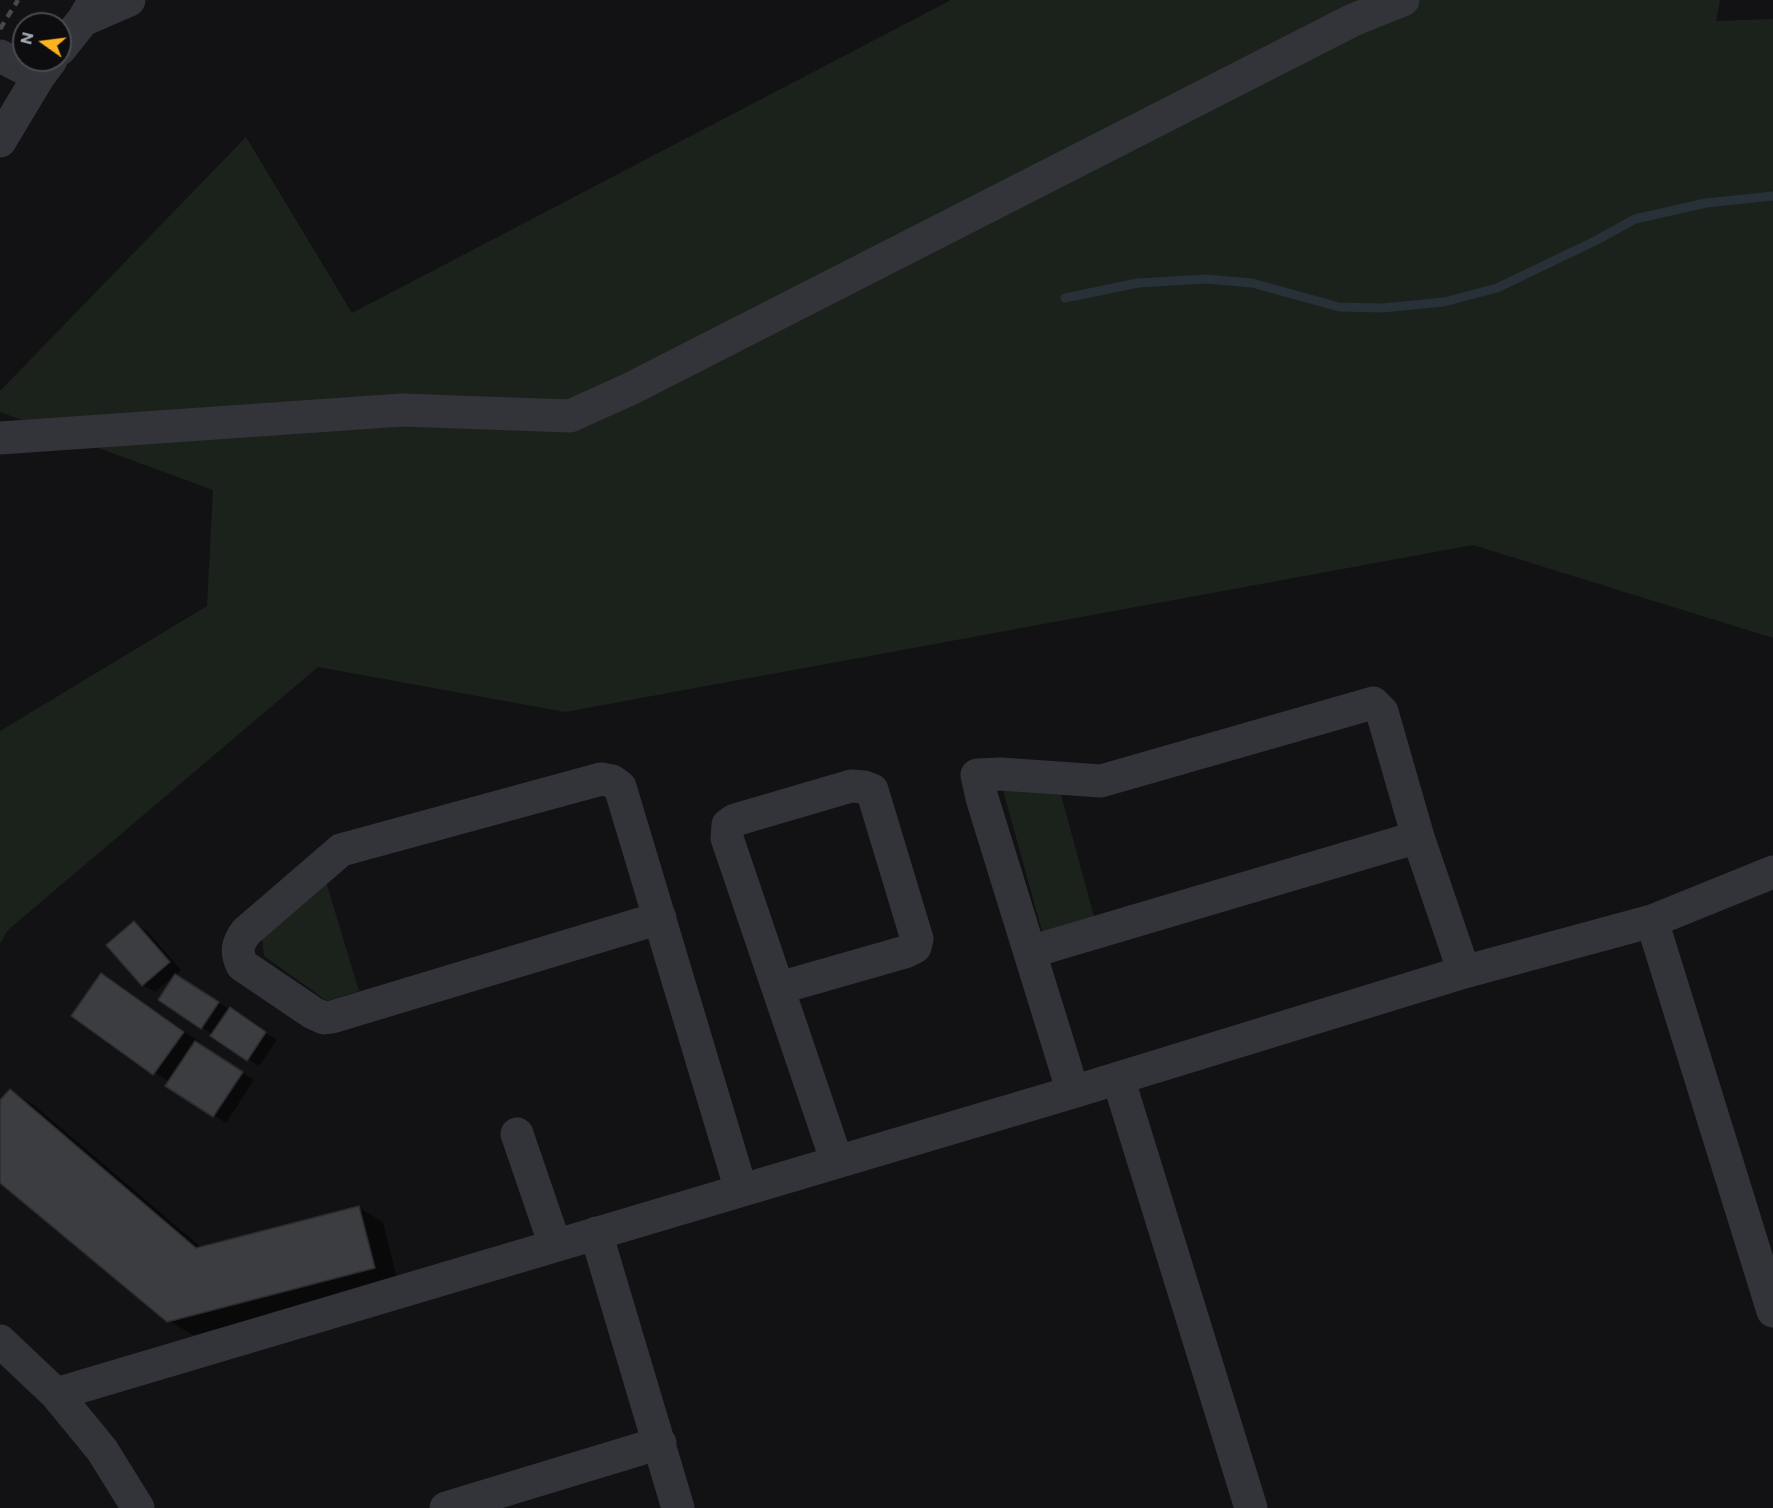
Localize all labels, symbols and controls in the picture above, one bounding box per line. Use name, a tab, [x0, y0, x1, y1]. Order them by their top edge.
north arrow	[12, 12, 72, 72]
text: N	[15, 30, 37, 46]

